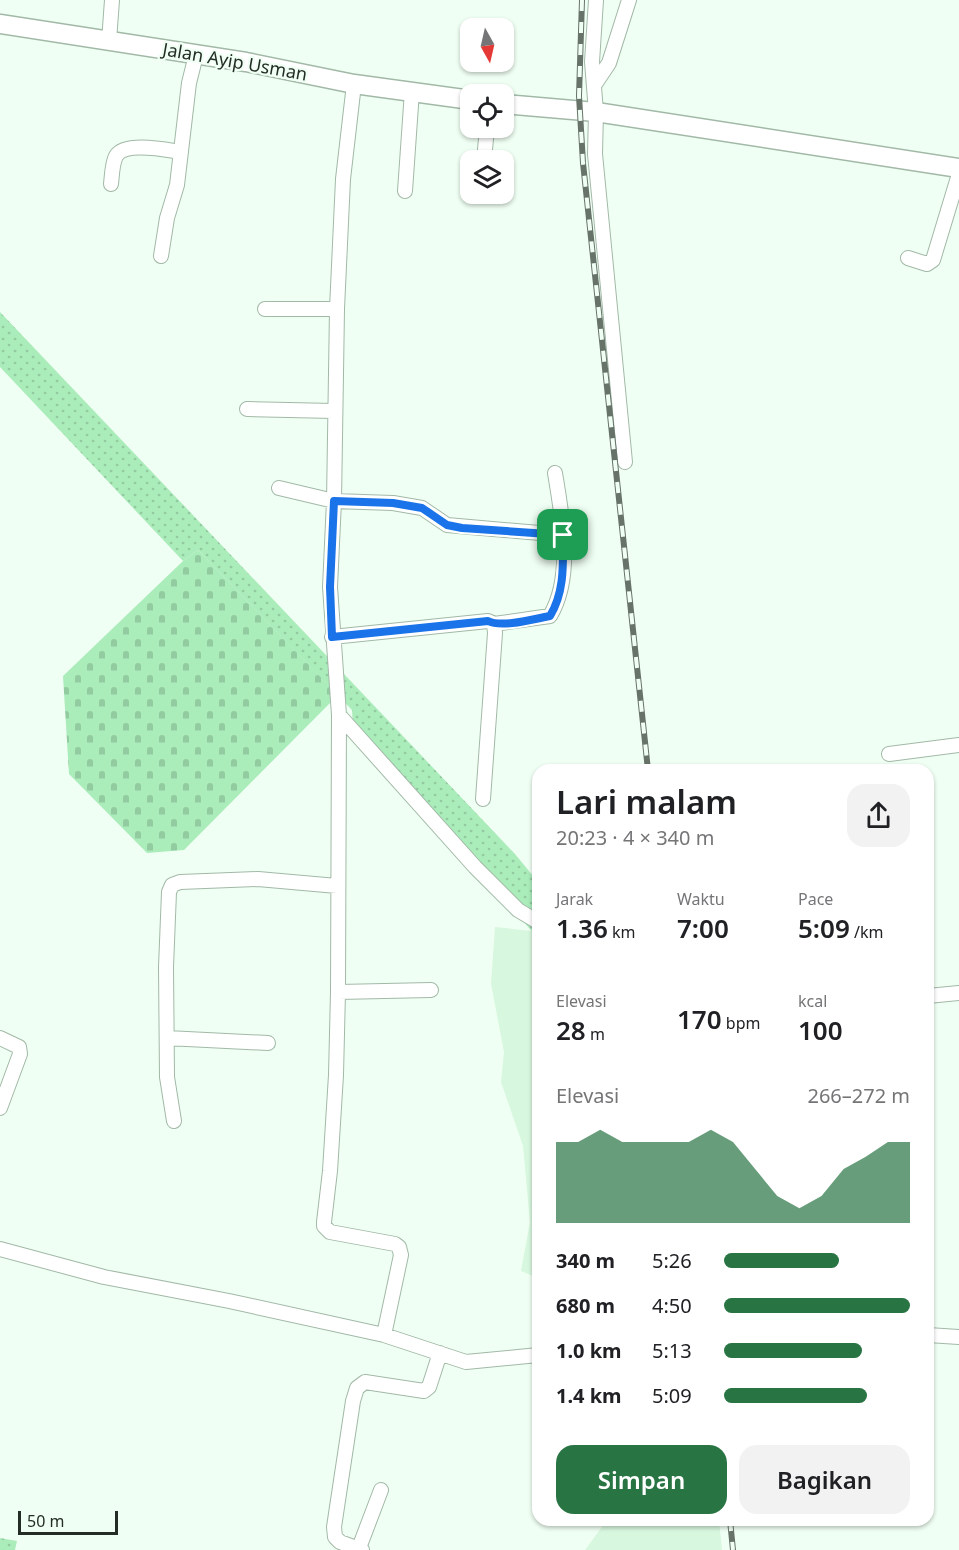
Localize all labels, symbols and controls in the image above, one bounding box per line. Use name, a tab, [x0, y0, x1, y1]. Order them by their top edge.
north arrow	[460, 18, 514, 72]
map controls	[460, 18, 514, 204]
street label: Jalan Ayip Usman	[159, 36, 309, 86]
button: locate	[460, 84, 514, 138]
button: layers	[460, 150, 514, 204]
pin	[537, 509, 588, 560]
icon: arrive	[546, 518, 579, 551]
text: Lari malam	[556, 779, 737, 824]
button: share	[847, 784, 910, 847]
text: 20:23 · 4 × 340 m	[556, 824, 714, 851]
text: Jarak	[556, 888, 593, 910]
text: Waktu	[677, 888, 725, 910]
text: Pace	[798, 888, 833, 910]
text: 1.36	[556, 910, 608, 946]
text: 7:00	[677, 910, 729, 946]
text: 5:09	[798, 910, 850, 946]
text: km	[608, 921, 635, 943]
text: /km	[850, 921, 883, 943]
text: Elevasi	[556, 990, 607, 1012]
text: kcal	[798, 990, 827, 1012]
text: 170	[677, 1001, 722, 1037]
text: 28	[556, 1012, 586, 1048]
text: bpm	[722, 1012, 760, 1034]
text: 100	[798, 1012, 843, 1048]
text: m	[586, 1023, 605, 1045]
text: Elevasi	[556, 1082, 619, 1109]
text: 266–272 m	[807, 1082, 910, 1109]
text: 340 m	[556, 1247, 615, 1274]
text: 5:26	[652, 1247, 692, 1274]
text: 680 m	[556, 1292, 615, 1319]
text: 4:50	[652, 1292, 692, 1319]
text: 1.0 km	[556, 1337, 622, 1364]
text: 5:13	[652, 1337, 692, 1364]
text: 1.4 km	[556, 1382, 622, 1409]
text: 5:09	[652, 1382, 692, 1409]
button: Simpan	[556, 1445, 727, 1514]
button: Bagikan	[739, 1445, 910, 1514]
scale bar	[18, 1508, 118, 1536]
text: 50 m	[27, 1510, 64, 1532]

